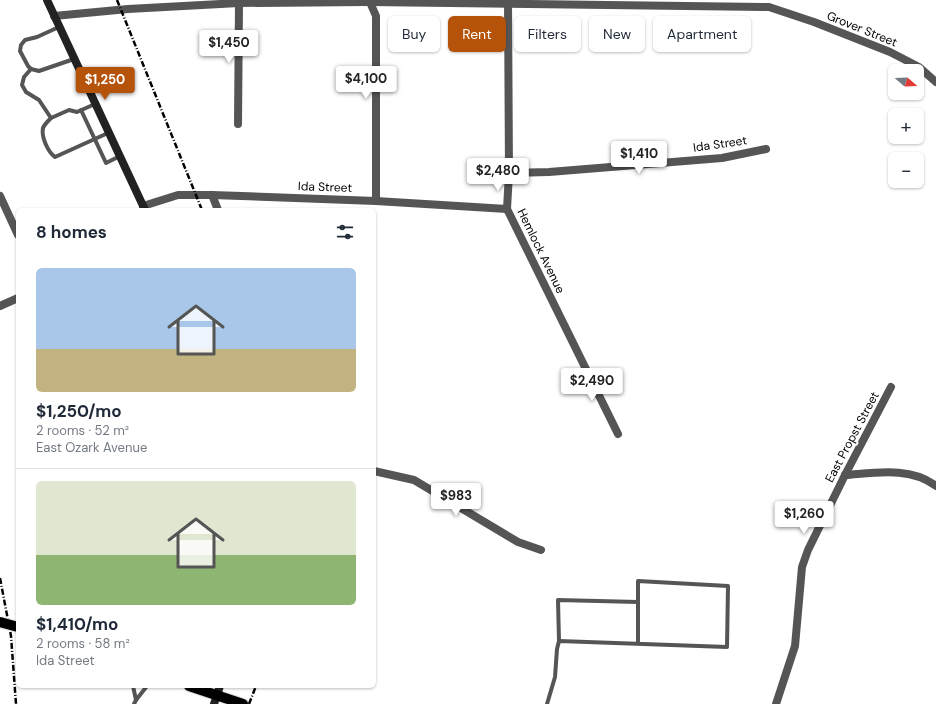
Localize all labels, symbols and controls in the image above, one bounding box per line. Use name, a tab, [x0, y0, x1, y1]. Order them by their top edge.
street label: Grover Street	[824, 8, 900, 51]
chip: Buy	[388, 16, 440, 52]
chip: Rent	[448, 16, 506, 52]
chip: Filters	[514, 16, 581, 52]
chip: New	[589, 16, 645, 52]
chip: Apartment	[653, 16, 751, 52]
pin: $1,450	[196, 30, 262, 64]
text: $1,450	[208, 34, 250, 51]
north arrow	[888, 64, 924, 100]
map controls	[888, 64, 924, 188]
pin: $4,100	[333, 66, 399, 100]
pin: $1,250	[72, 67, 138, 101]
text: $4,100	[345, 70, 387, 87]
text: $1,250	[85, 71, 125, 88]
button: +	[888, 108, 924, 144]
street label: Ida Street	[692, 132, 748, 156]
pin: $1,410	[606, 141, 672, 175]
text: $1,410	[620, 145, 658, 162]
button: −	[888, 152, 924, 188]
pin: $2,480	[465, 158, 531, 192]
text: $2,480	[476, 162, 520, 179]
street label: Ida Street	[298, 178, 353, 196]
street label: Hemlock Avenue	[514, 206, 569, 296]
text: 8 homes	[36, 221, 107, 243]
icon: filters	[334, 221, 356, 243]
icon: home	[160, 294, 232, 366]
pin: $2,490	[559, 368, 625, 402]
text: $2,490	[570, 372, 614, 389]
street label: East Propst Street	[821, 389, 883, 485]
text: $1,250/mo	[36, 400, 122, 422]
text: 2 rooms · 52 m²	[36, 422, 129, 439]
text: East Ozark Avenue	[36, 439, 147, 456]
pin: $983	[432, 483, 480, 517]
text: $983	[440, 487, 472, 504]
pin: $1,260	[771, 501, 837, 535]
text: $1,260	[784, 505, 824, 522]
icon: home	[160, 507, 232, 579]
text: $1,410/mo	[36, 613, 118, 635]
text: 2 rooms · 58 m²	[36, 635, 130, 652]
text: Ida Street	[36, 652, 95, 669]

